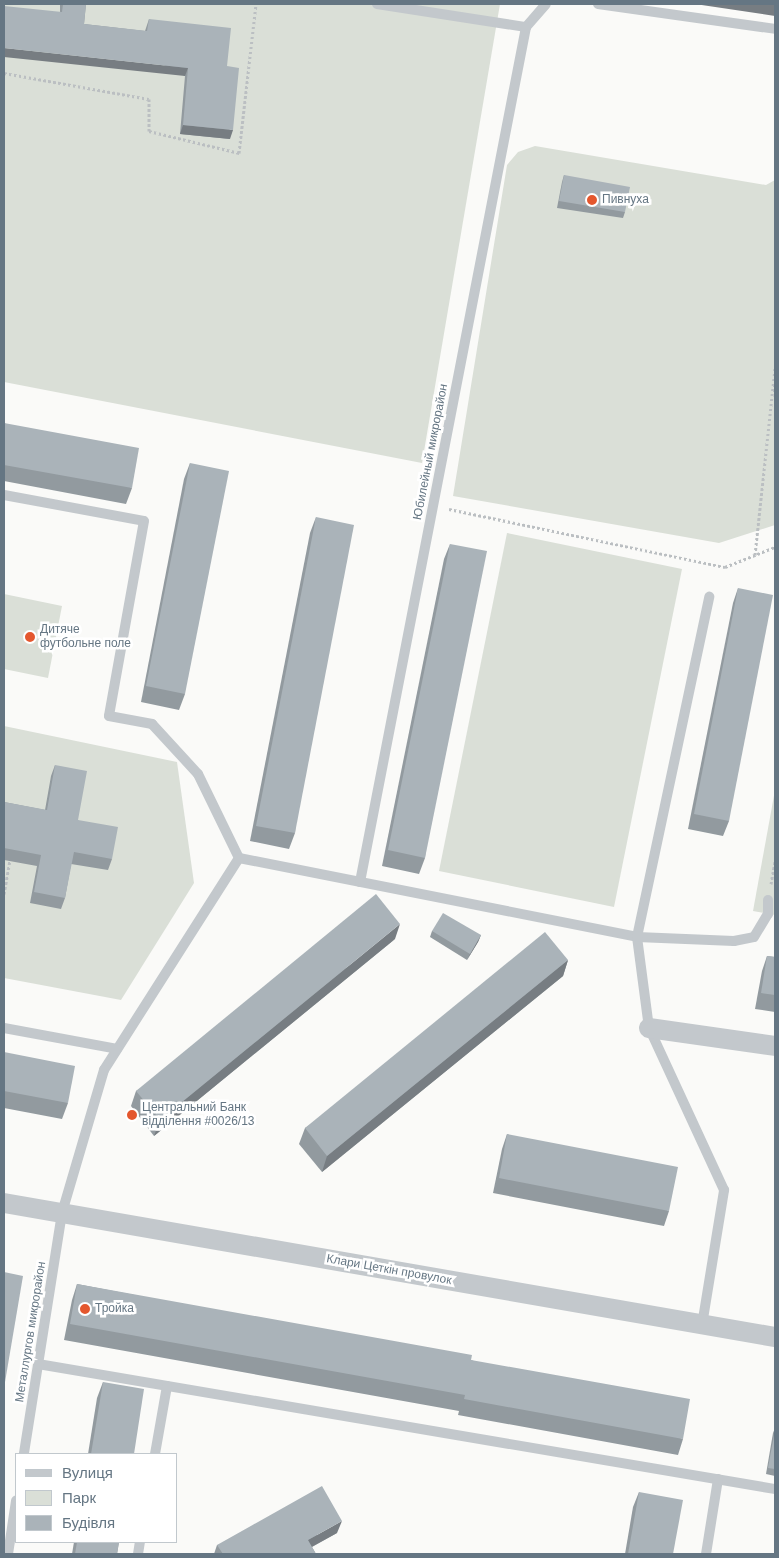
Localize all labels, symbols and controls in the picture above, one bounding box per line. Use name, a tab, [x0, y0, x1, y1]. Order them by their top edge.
place label: Пивнуха	[602, 193, 649, 207]
marker: Пивнуха	[586, 194, 598, 206]
street label: Юбилейный микрорайон	[411, 383, 451, 521]
place label: Дитяче футбольне поле	[40, 623, 131, 651]
marker: Дитяче футбольне поле	[24, 631, 36, 643]
place label: Центральний Банк відділення #0026/13	[142, 1101, 255, 1129]
marker: Центральний Банк відділення #0026/13	[126, 1109, 138, 1121]
street label: Клари Цеткін провулок	[325, 1252, 453, 1288]
street label: Металлургов микрорайон	[13, 1261, 49, 1403]
place label: Тройка	[95, 1302, 134, 1316]
marker: Тройка	[79, 1303, 91, 1315]
legend	[15, 1453, 178, 1543]
text: Вулиця	[62, 1464, 113, 1481]
text: Парк	[62, 1489, 96, 1506]
text: Будівля	[62, 1514, 115, 1531]

